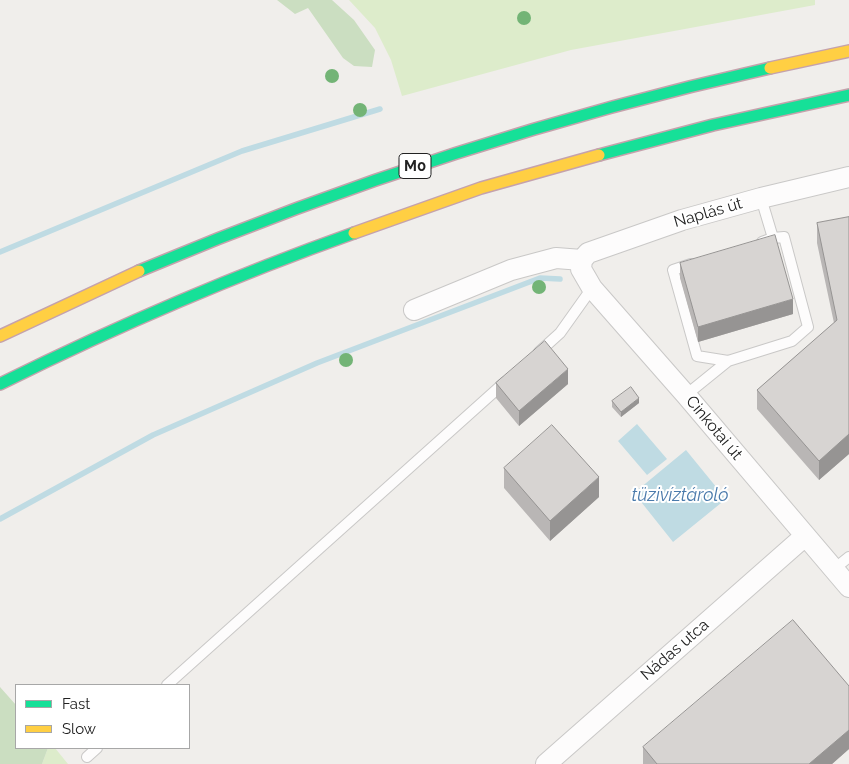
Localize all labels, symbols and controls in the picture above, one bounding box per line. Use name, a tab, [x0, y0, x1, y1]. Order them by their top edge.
road number: M0	[399, 154, 431, 178]
street label: Naplás út	[671, 194, 745, 232]
street label: Cinkotai út	[682, 392, 746, 464]
water label: tüzivíztároló	[632, 485, 728, 507]
street label: Nádas utca	[637, 615, 713, 685]
legend	[15, 684, 190, 749]
text: Fast	[62, 695, 90, 713]
text: Slow	[62, 720, 96, 738]

